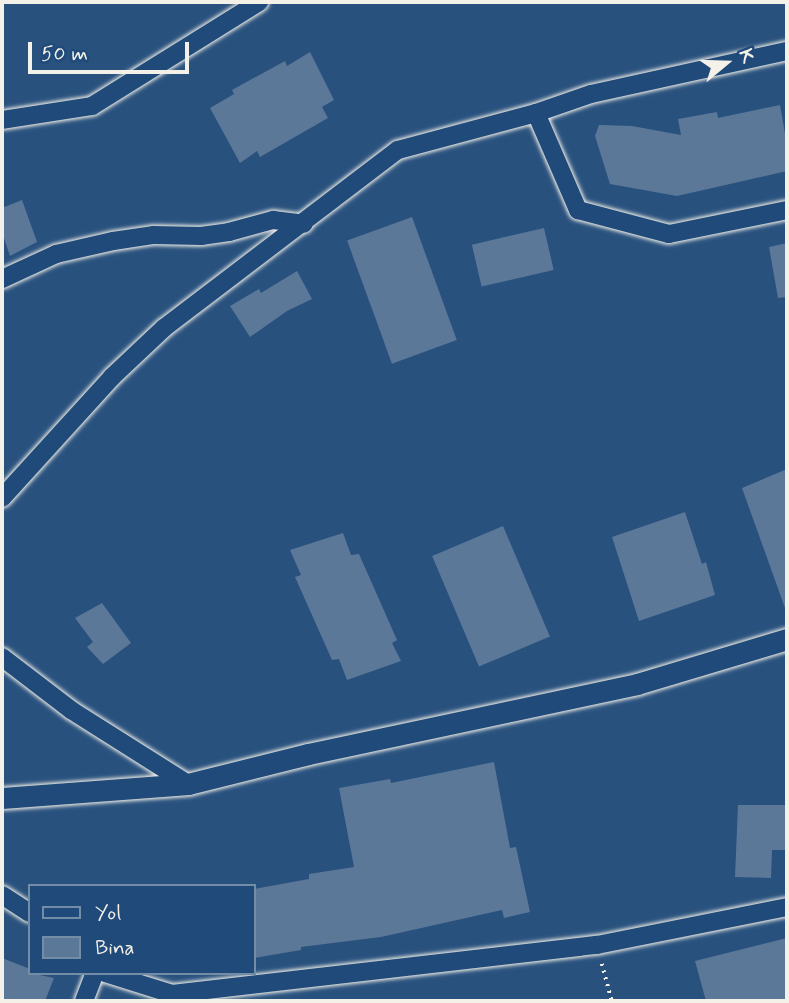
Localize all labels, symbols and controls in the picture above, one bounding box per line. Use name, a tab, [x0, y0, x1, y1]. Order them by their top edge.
scale bar	[32, 28, 192, 72]
north arrow	[691, 28, 761, 98]
text: 50 m	[41, 40, 88, 68]
text: K	[732, 46, 760, 66]
legend	[28, 884, 256, 975]
text: Yol	[95, 899, 121, 927]
text: Bina	[95, 934, 135, 962]

